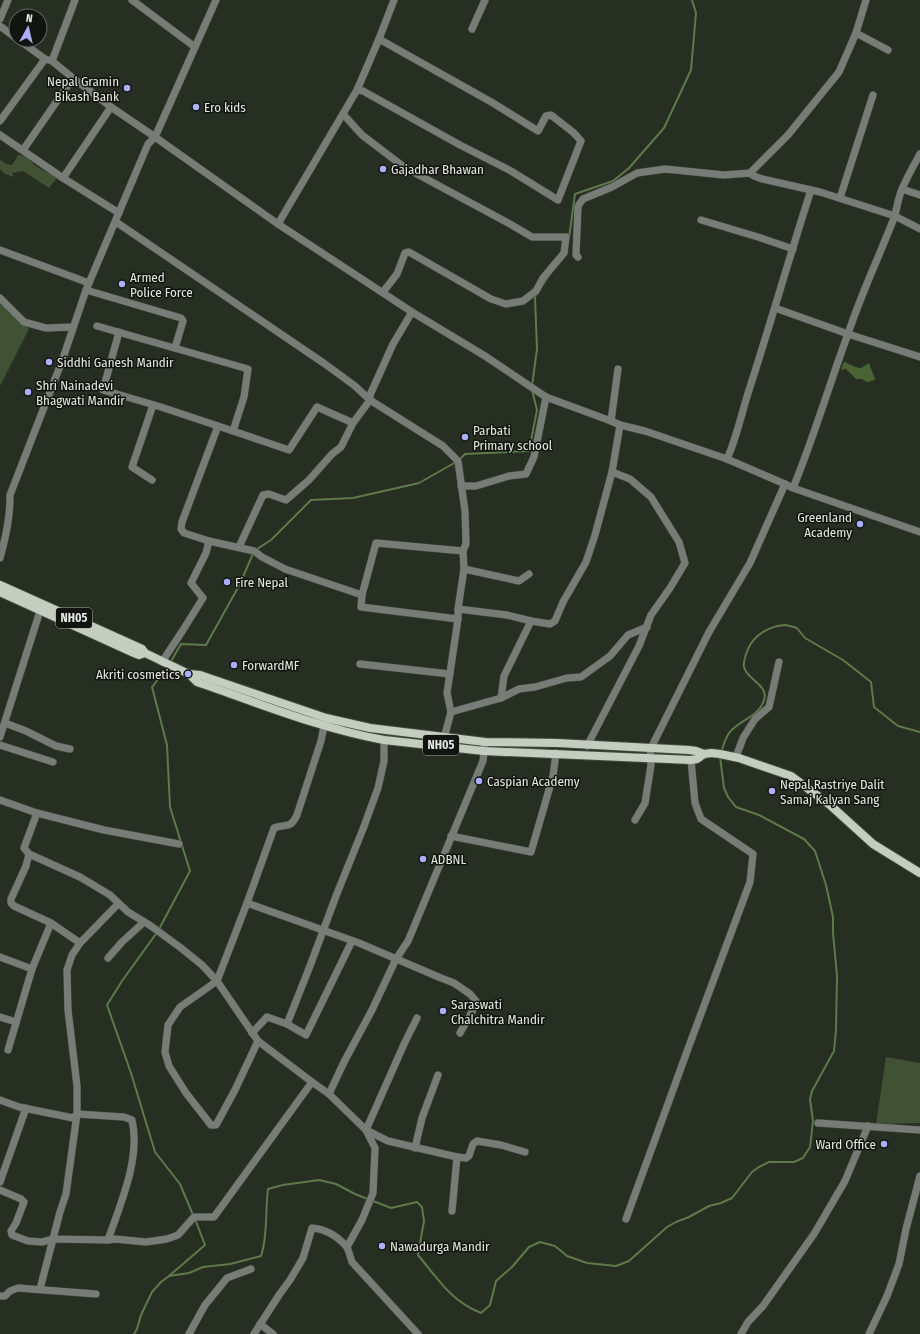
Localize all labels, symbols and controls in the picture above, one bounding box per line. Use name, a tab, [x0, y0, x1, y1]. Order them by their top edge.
north arrow	[8, 8, 48, 48]
text: N	[25, 12, 33, 25]
place label: Nepal Gramin Bikash Bank	[47, 74, 120, 104]
marker: Nepal Gramin Bikash Bank	[122, 83, 132, 93]
place label: Ero kids	[204, 100, 246, 115]
marker: Ero kids	[191, 102, 201, 112]
place label: Gajadhar Bhawan	[391, 162, 484, 177]
marker: Gajadhar Bhawan	[378, 164, 388, 174]
place label: Armed Police Force	[130, 270, 193, 300]
marker: Armed Police Force	[117, 279, 127, 289]
place label: Siddhi Ganesh Mandir	[57, 355, 174, 370]
marker: Siddhi Ganesh Mandir	[44, 357, 54, 367]
place label: Shri Nainadevi Bhagwati Mandir	[36, 378, 125, 408]
marker: Shri Nainadevi Bhagwati Mandir	[23, 387, 33, 397]
place label: Parbati Primary school	[473, 423, 553, 453]
marker: Parbati Primary school	[460, 432, 470, 442]
place label: Greenland Academy	[797, 510, 852, 540]
marker: Greenland Academy	[855, 519, 865, 529]
place label: Fire Nepal	[235, 575, 289, 590]
marker: Fire Nepal	[222, 577, 232, 587]
road number: NH05	[56, 608, 92, 628]
place label: ForwardMF	[242, 658, 300, 673]
marker: ForwardMF	[229, 660, 239, 670]
place label: Akriti cosmetics	[96, 667, 180, 682]
marker: Akriti cosmetics	[183, 669, 193, 679]
road number: NH05	[423, 735, 459, 755]
place label: Caspian Academy	[487, 774, 580, 789]
marker: Caspian Academy	[474, 776, 484, 786]
place label: Nepal Rastriye Dalit Samaj Kalyan Sang	[780, 777, 885, 807]
marker: Nepal Rastriye Dalit Samaj Kalyan Sang	[767, 786, 777, 796]
place label: ADBNL	[431, 852, 466, 867]
marker: ADBNL	[418, 854, 428, 864]
place label: Saraswati Chalchitra Mandir	[451, 997, 545, 1027]
marker: Saraswati Chalchitra Mandir	[438, 1006, 448, 1016]
place label: Ward Office	[815, 1137, 876, 1152]
marker: Ward Office	[879, 1139, 889, 1149]
place label: Nawadurga Mandir	[390, 1239, 490, 1254]
marker: Nawadurga Mandir	[377, 1241, 387, 1251]

